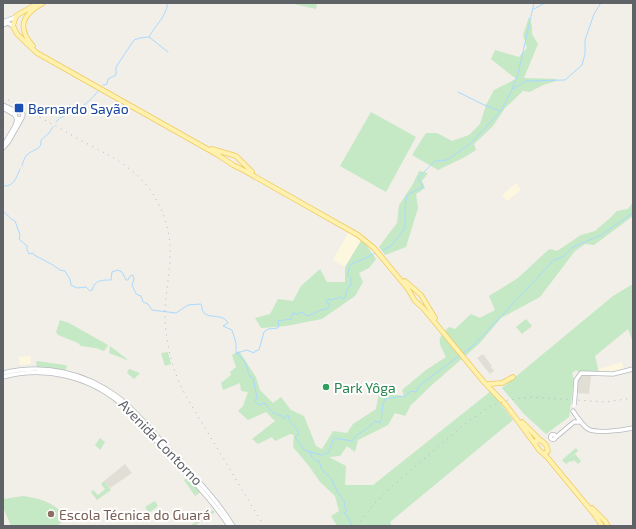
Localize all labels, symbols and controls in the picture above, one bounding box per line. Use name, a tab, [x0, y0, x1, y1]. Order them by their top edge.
place label: Bernardo Sayão	[28, 100, 129, 117]
marker: Bernardo Sayão	[13, 102, 25, 114]
place label: Park Yôga	[334, 379, 396, 396]
marker: Park Yôga	[321, 382, 331, 392]
street label: Avenida Contorno	[116, 396, 206, 488]
place label: Escola Técnica do Guará	[59, 506, 210, 523]
marker: Escola Técnica do Guará	[46, 509, 56, 519]

